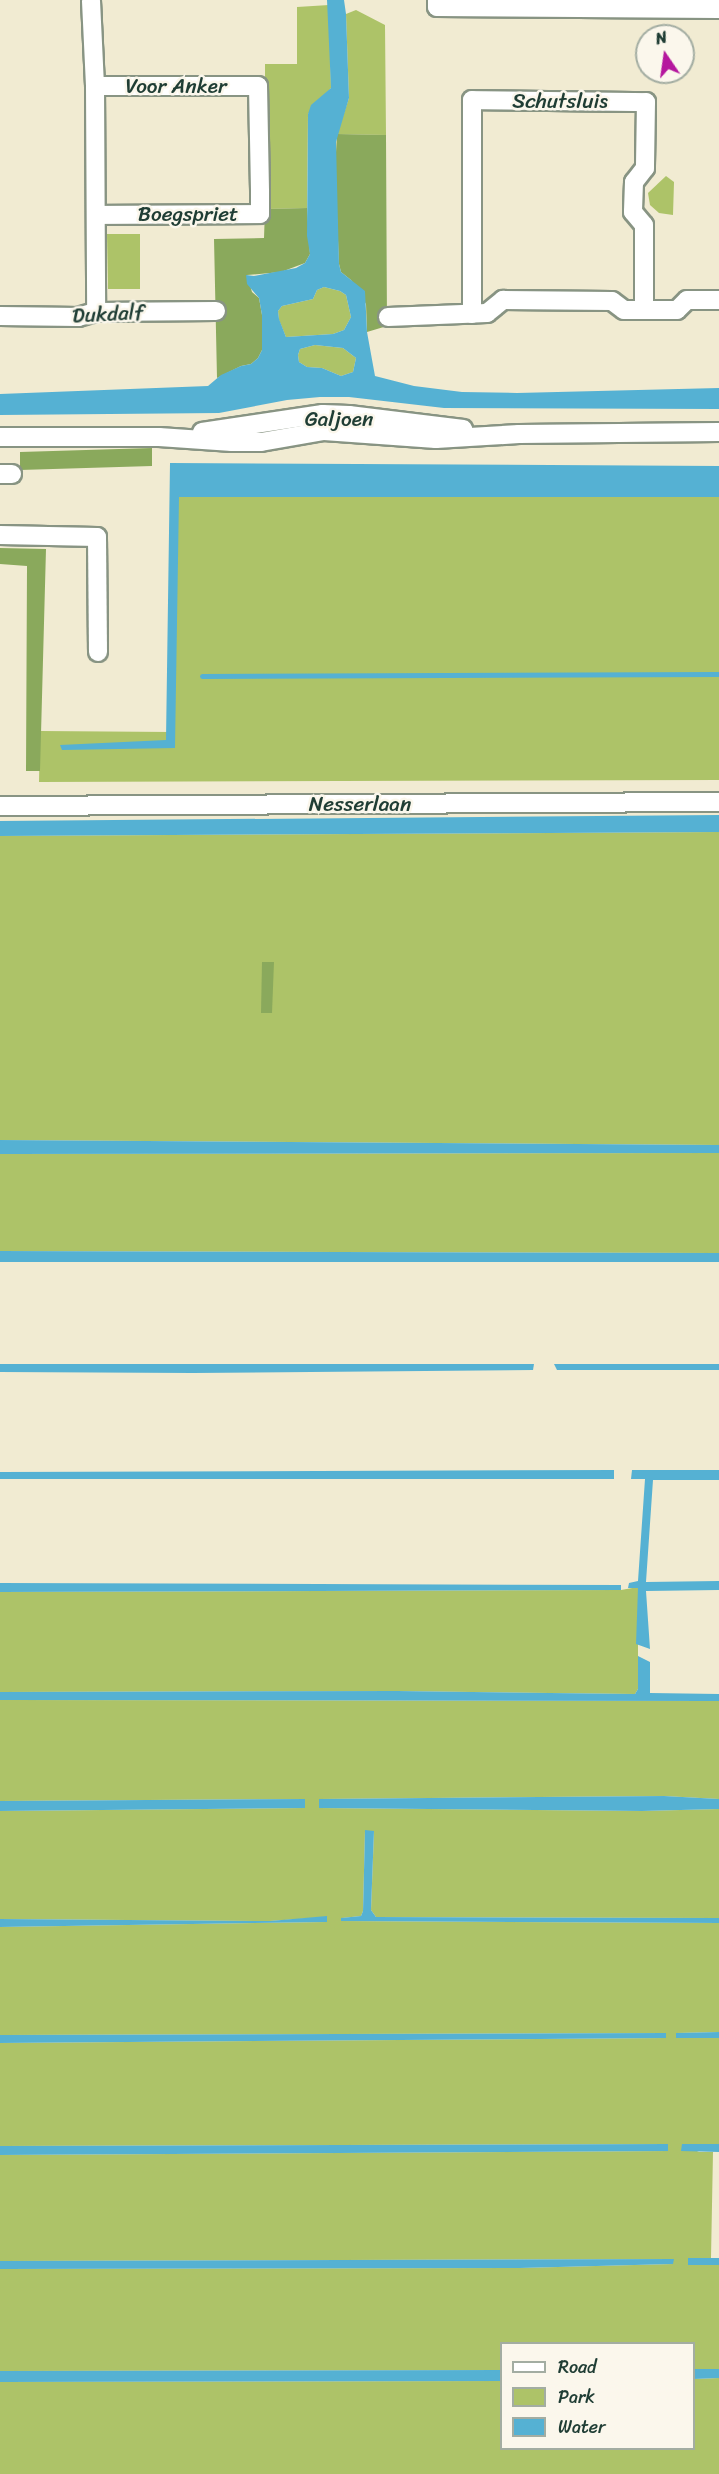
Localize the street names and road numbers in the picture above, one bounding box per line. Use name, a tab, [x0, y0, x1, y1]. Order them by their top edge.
street label: Voor Anker	[125, 73, 227, 99]
street label: Schutsluis	[512, 88, 608, 114]
street label: Boegspriet	[138, 201, 238, 227]
street label: Dukdalf	[71, 300, 145, 328]
street label: Galjoen	[305, 406, 373, 432]
street label: Nesserlaan	[309, 791, 411, 817]

